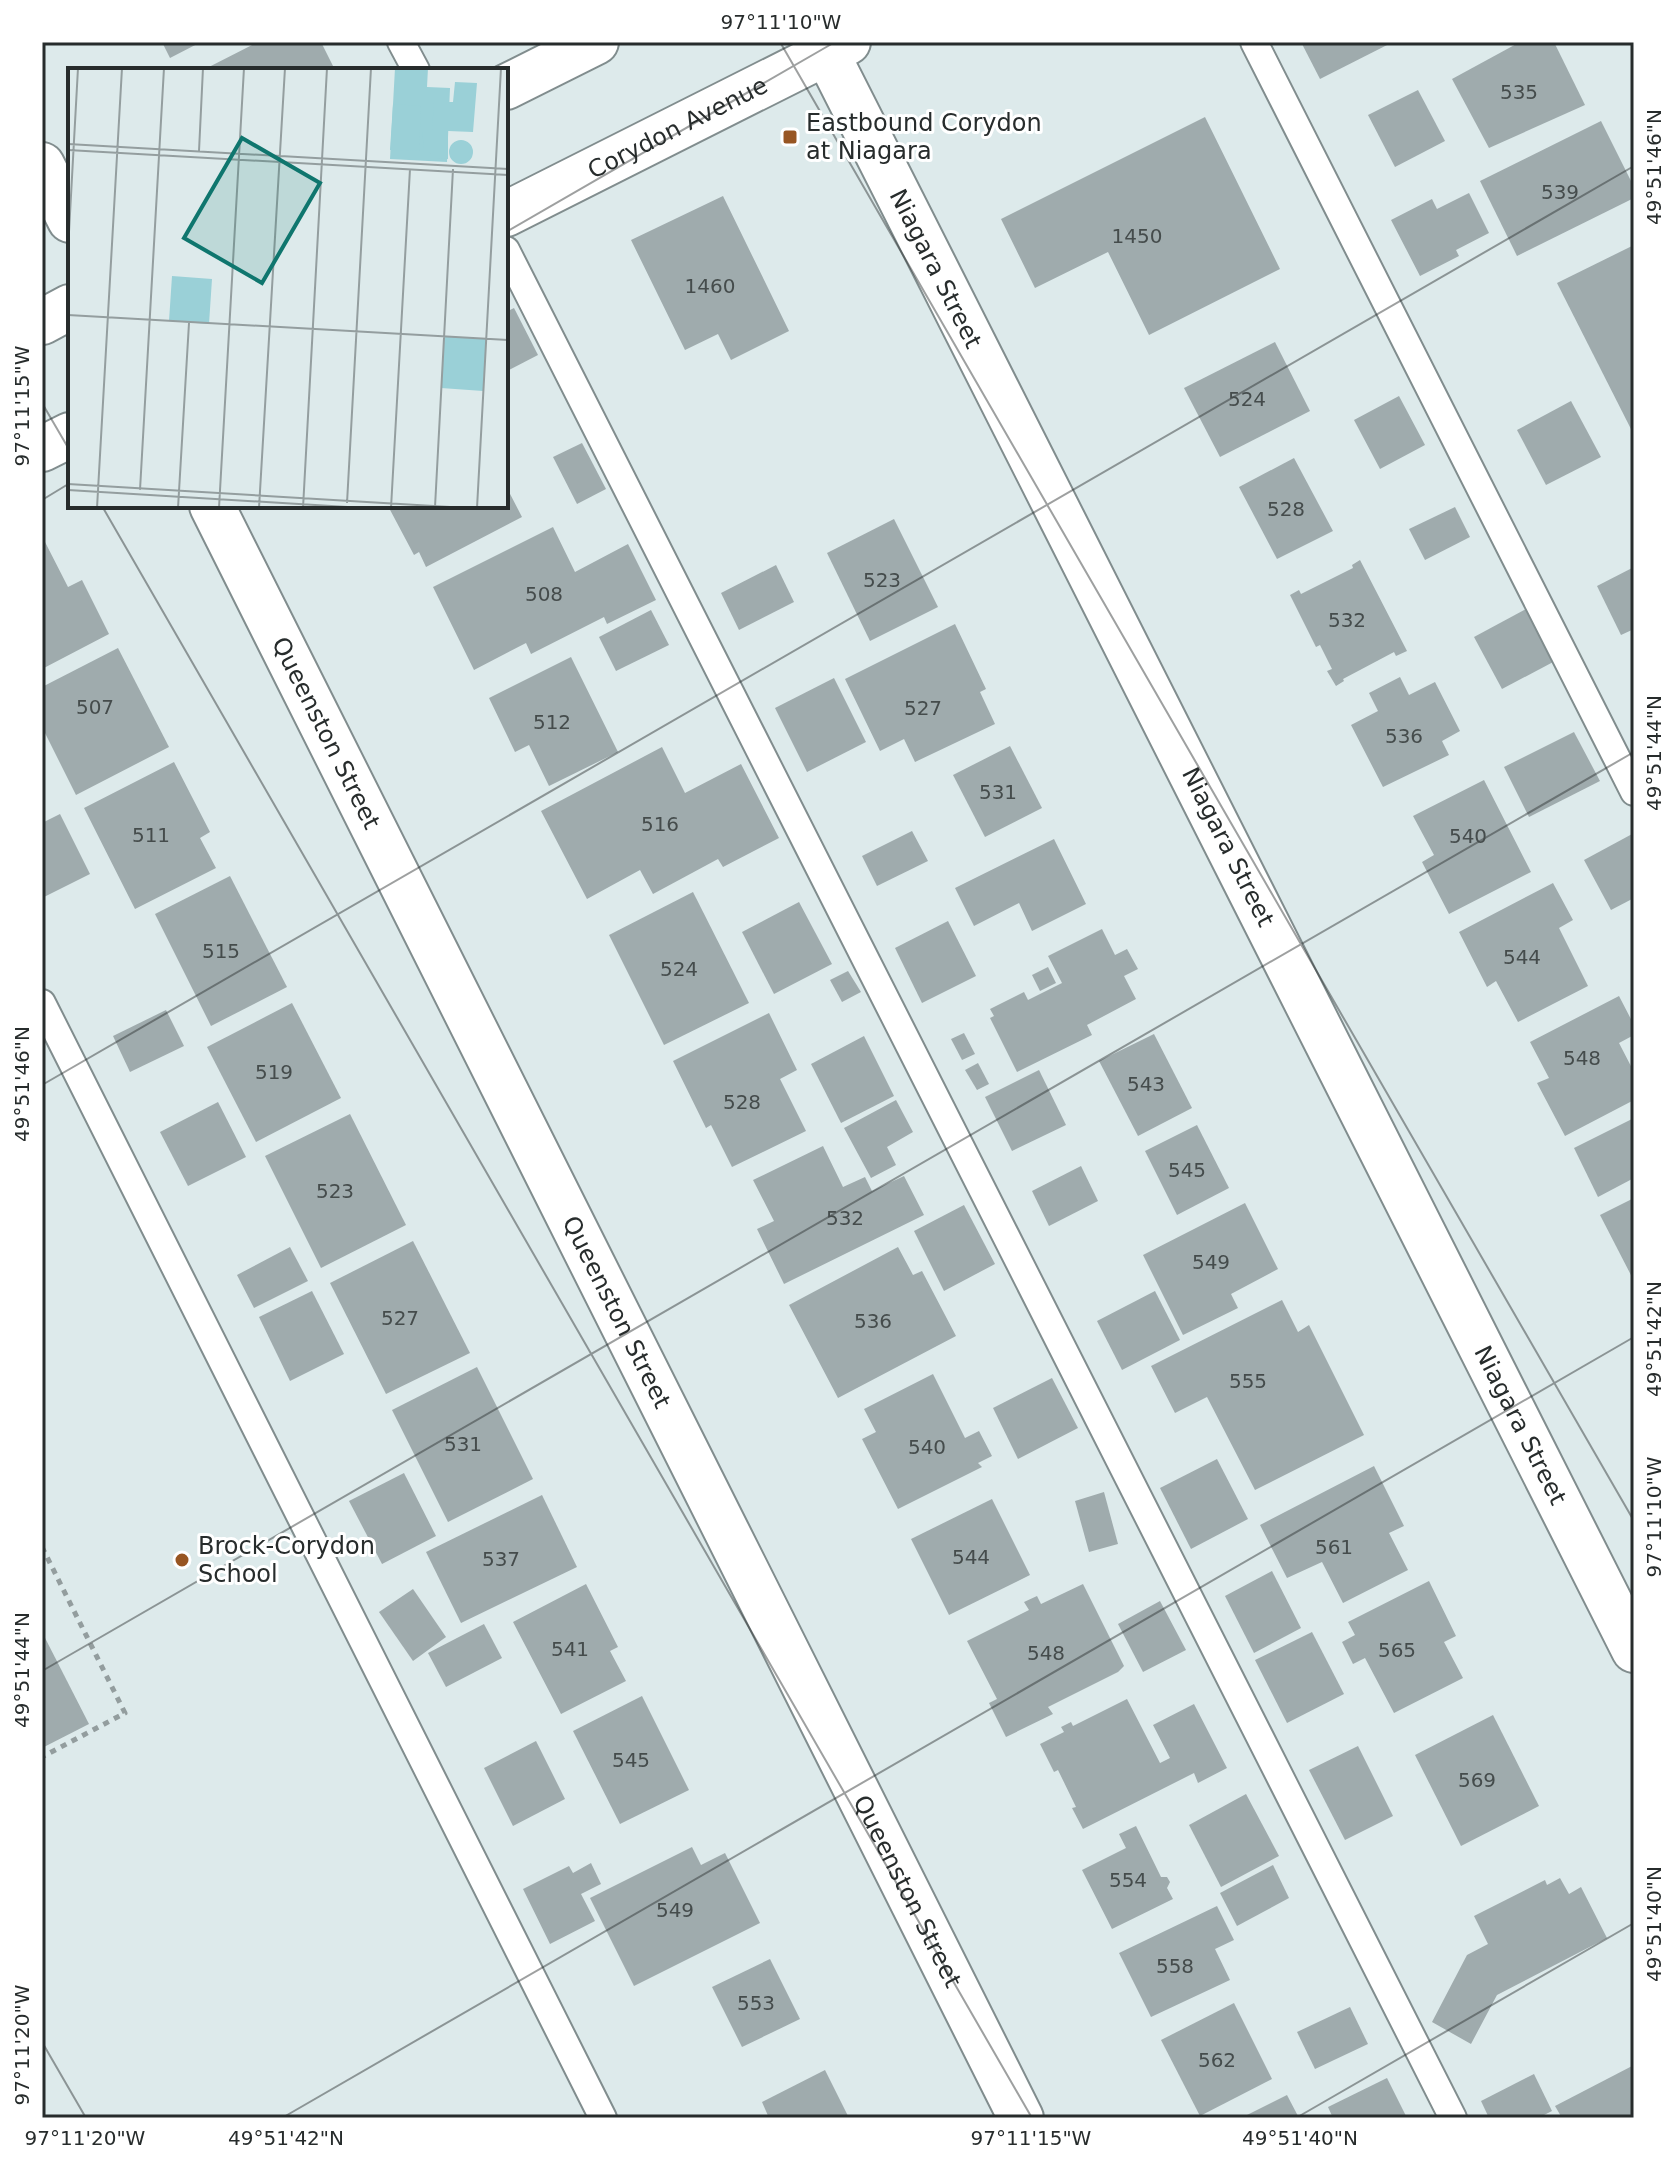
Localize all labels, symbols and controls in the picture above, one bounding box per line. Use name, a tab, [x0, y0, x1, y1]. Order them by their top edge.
text: 97°11'10"W	[721, 10, 842, 34]
inset map	[68, 68, 508, 508]
street label: Corydon Avenue	[583, 71, 772, 185]
house number: 535	[1500, 80, 1538, 104]
place label: Eastbound Corydon at Niagara	[806, 109, 1042, 165]
text: 49°51'46"N	[1642, 109, 1666, 225]
marker: Eastbound Corydon at Niagara	[781, 128, 799, 146]
house number: 539	[1541, 180, 1579, 204]
street label: Niagara Street	[884, 185, 987, 353]
house number: 1450	[1112, 224, 1162, 248]
house number: 1460	[685, 274, 735, 298]
text: 97°11'15"W	[10, 345, 34, 466]
house number: 524	[1228, 387, 1266, 411]
house number: 528	[1267, 497, 1305, 521]
house number: 523	[863, 568, 901, 592]
house number: 508	[525, 582, 563, 606]
house number: 532	[1328, 608, 1366, 632]
street label: Queenston Street	[266, 632, 386, 834]
house number: 507	[76, 695, 114, 719]
text: 49°51'44"N	[1642, 695, 1666, 811]
house number: 527	[904, 696, 942, 720]
house number: 512	[533, 710, 571, 734]
house number: 536	[1385, 724, 1423, 748]
street label: Niagara Street	[1176, 763, 1280, 931]
house number: 531	[979, 780, 1017, 804]
house number: 516	[641, 812, 679, 836]
house number: 511	[132, 823, 170, 847]
house number: 540	[1449, 824, 1487, 848]
house number: 515	[202, 939, 240, 963]
house number: 544	[1503, 945, 1541, 969]
house number: 524	[660, 957, 698, 981]
text: 49°51'46"N	[10, 1026, 34, 1142]
house number: 548	[1563, 1046, 1601, 1070]
house number: 519	[255, 1060, 293, 1084]
house number: 543	[1127, 1072, 1165, 1096]
house number: 528	[723, 1090, 761, 1114]
house number: 545	[1168, 1158, 1206, 1182]
house number: 523	[316, 1179, 354, 1203]
house number: 532	[826, 1206, 864, 1230]
street label: Queenston Street	[557, 1211, 676, 1413]
house number: 549	[1192, 1250, 1230, 1274]
text: 49°51'42"N	[1642, 1281, 1666, 1397]
house number: 527	[381, 1306, 419, 1330]
house number: 536	[854, 1309, 892, 1333]
street label: Niagara Street	[1469, 1341, 1572, 1509]
house number: 555	[1229, 1369, 1267, 1393]
house number: 531	[444, 1432, 482, 1456]
house number: 540	[908, 1435, 946, 1459]
text: 97°11'10"W	[1642, 1456, 1666, 1577]
place label: Brock-Corydon School	[198, 1532, 375, 1588]
house number: 561	[1315, 1535, 1353, 1559]
house number: 544	[952, 1545, 990, 1569]
house number: 537	[482, 1547, 520, 1571]
marker: Brock-Corydon School	[173, 1551, 191, 1569]
text: 49°51'44"N	[10, 1612, 34, 1728]
house number: 541	[551, 1637, 589, 1661]
house number: 565	[1378, 1638, 1416, 1662]
house number: 548	[1027, 1641, 1065, 1665]
house number: 545	[612, 1748, 650, 1772]
house number: 569	[1458, 1768, 1496, 1792]
street label: Queenston Street	[847, 1791, 967, 1992]
text: 49°51'40"N	[1642, 1866, 1666, 1982]
house number: 554	[1109, 1868, 1147, 1892]
house number: 549	[656, 1898, 694, 1922]
house number: 558	[1156, 1954, 1194, 1978]
text: 97°11'20"W	[10, 1984, 34, 2105]
house number: 553	[737, 1991, 775, 2015]
house number: 562	[1198, 2048, 1236, 2072]
text: 97°11'20"W	[25, 2126, 146, 2150]
text: 49°51'42"N	[228, 2126, 344, 2150]
text: 97°11'15"W	[971, 2126, 1092, 2150]
text: 49°51'40"N	[1242, 2126, 1358, 2150]

